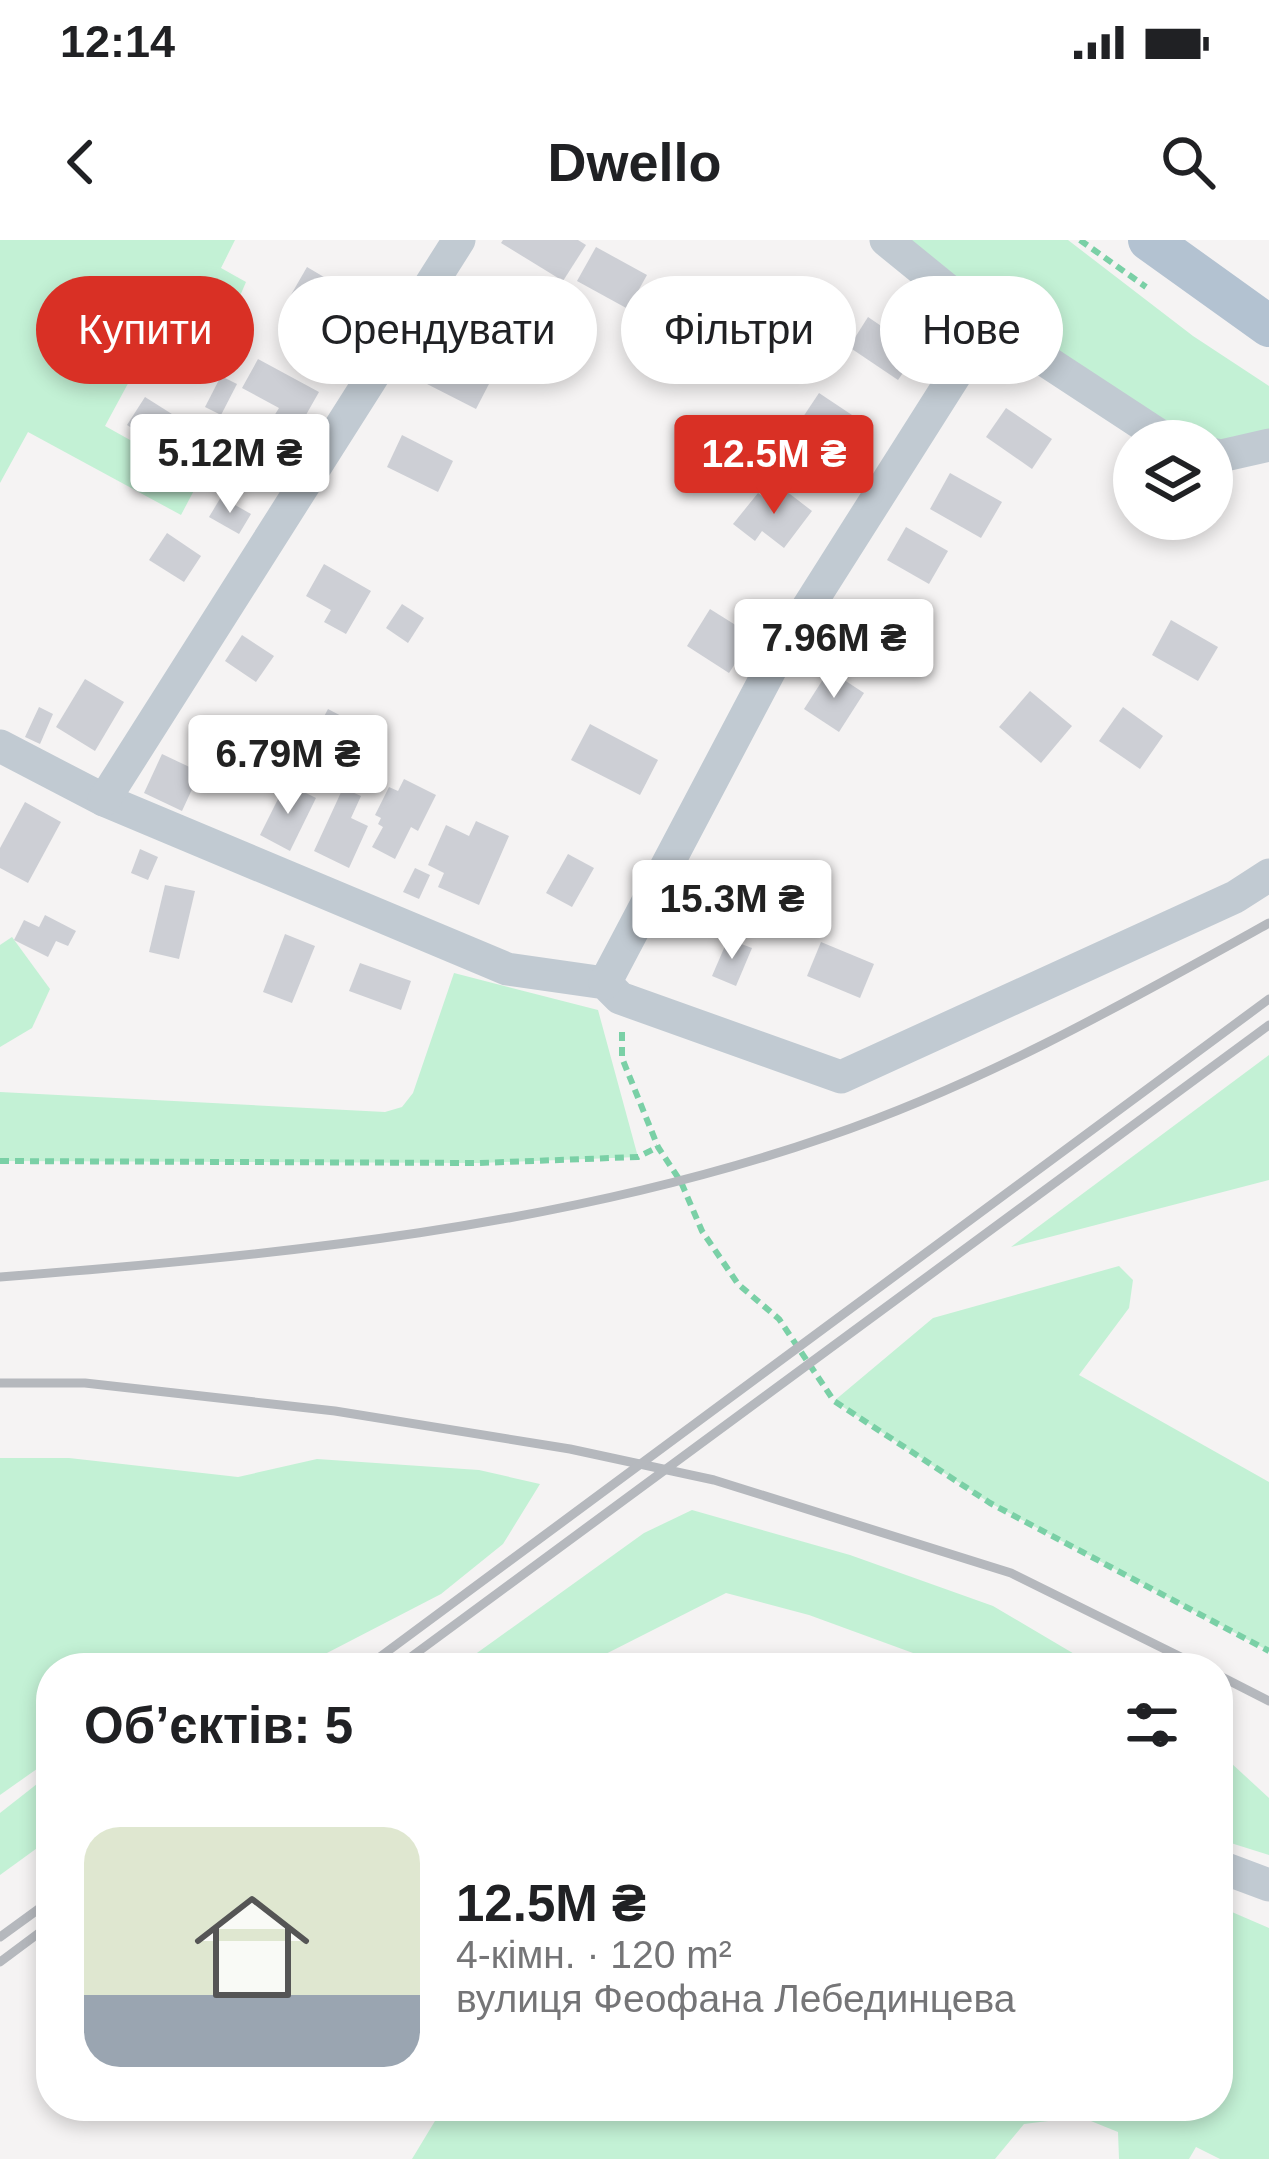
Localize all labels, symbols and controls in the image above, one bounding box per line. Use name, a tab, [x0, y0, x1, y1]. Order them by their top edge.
text: 12:14	[60, 16, 175, 67]
icon: back	[48, 129, 114, 195]
icon: search	[1155, 129, 1221, 195]
text: Dwello	[547, 132, 722, 192]
chip: Купити	[36, 276, 254, 384]
chip: Орендувати	[278, 276, 597, 384]
chip: Фільтри	[621, 276, 856, 384]
chip: Нове	[880, 276, 1063, 384]
pin: 5.12M ₴	[119, 414, 341, 516]
pin: 12.5M ₴	[663, 415, 885, 517]
map controls	[1113, 420, 1233, 540]
button: layers	[1113, 420, 1233, 540]
text: 5.12M ₴	[157, 431, 303, 474]
text: 12.5M ₴	[701, 432, 847, 475]
pin: 7.96M ₴	[723, 599, 945, 701]
text: 7.96M ₴	[761, 616, 907, 659]
pin: 6.79M ₴	[177, 715, 399, 817]
text: 6.79M ₴	[215, 732, 361, 775]
pin: 15.3M ₴	[621, 860, 843, 962]
text: 15.3M ₴	[659, 877, 805, 920]
icon: filters	[1119, 1692, 1185, 1758]
text: Об’єктів: 5	[84, 1697, 353, 1754]
icon: home	[180, 1875, 324, 2019]
text: 12.5M ₴	[456, 1875, 646, 1932]
text: 4-кімн. · 120 m²	[456, 1933, 732, 1976]
text: вулиця Феофана Лебединцева	[456, 1977, 1015, 2020]

